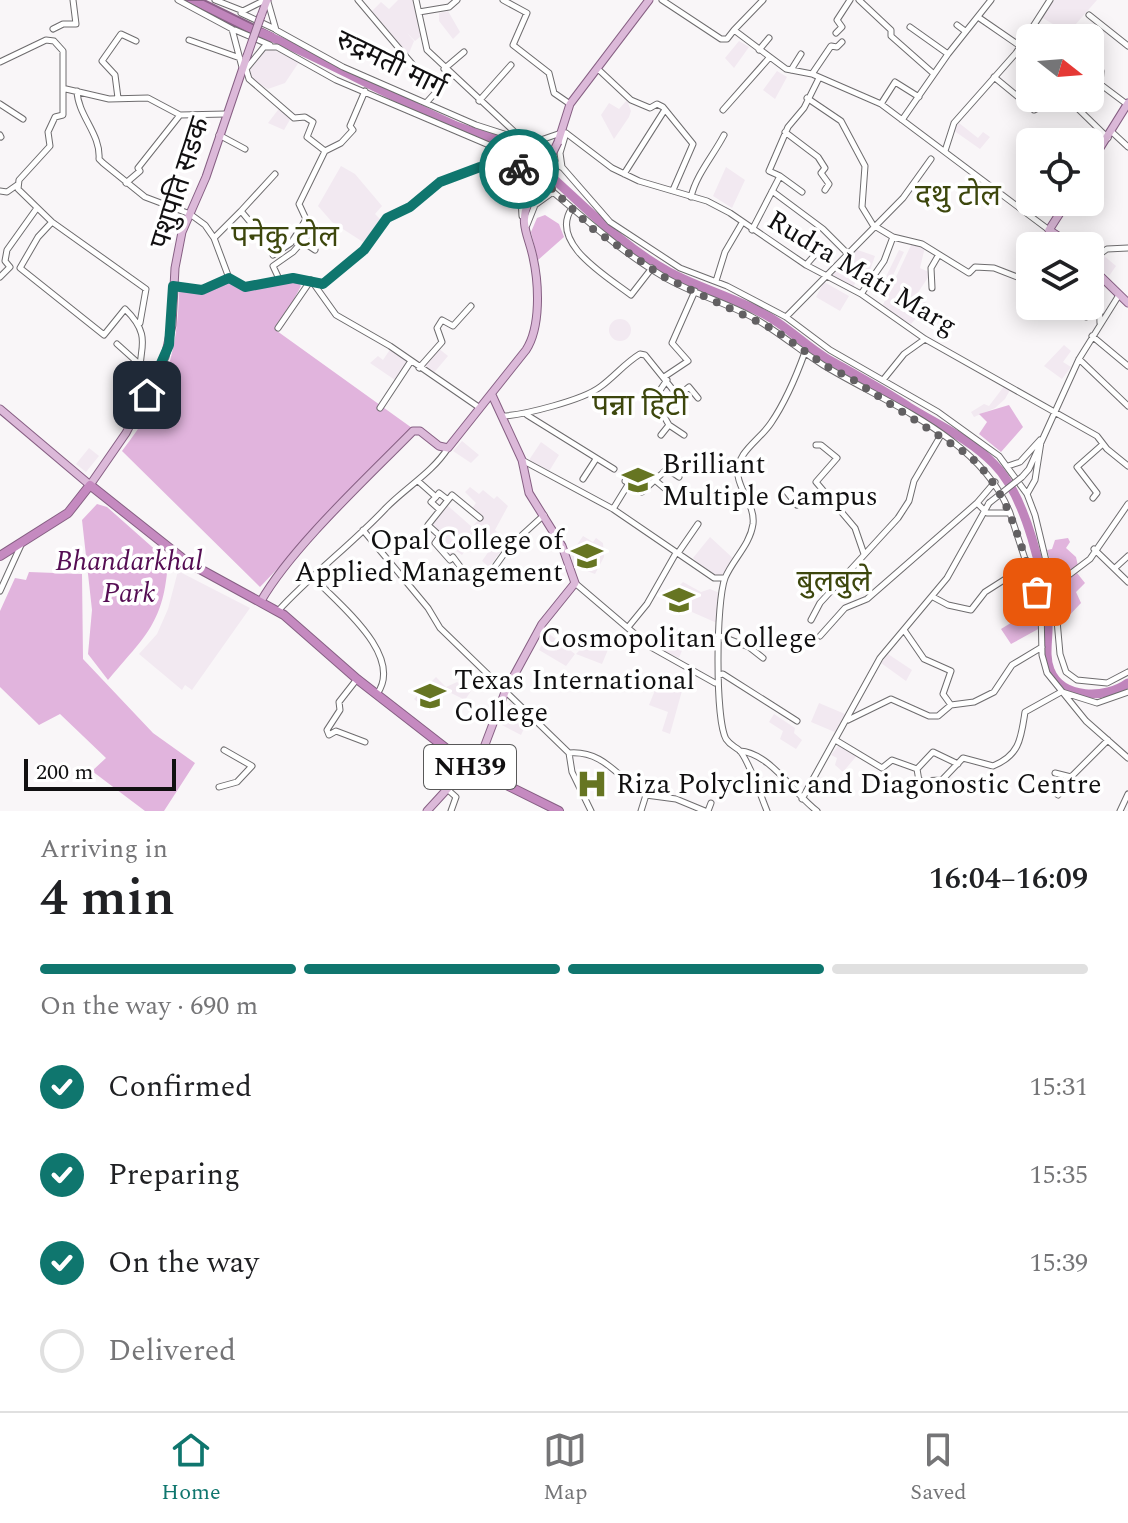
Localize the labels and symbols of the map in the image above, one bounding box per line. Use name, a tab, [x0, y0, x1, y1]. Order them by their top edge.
street label: रुद्रमती मार्ग	[328, 19, 455, 110]
north arrow	[1016, 24, 1104, 112]
street label: पशुपति सडक	[138, 111, 222, 255]
courier	[479, 129, 559, 209]
district label: दथु टोल	[915, 173, 1002, 219]
street label: Rudra Mati Marg	[759, 199, 965, 347]
district label: पनेकु टोल	[231, 214, 339, 260]
pin	[113, 361, 181, 429]
district label: पन्ना हिटी	[592, 383, 689, 429]
place label: Brilliant Multiple Campus	[662, 443, 878, 518]
school or university icon: Brilliant Multiple Campus	[621, 463, 655, 497]
place label: Opal College of Applied Management	[294, 519, 565, 594]
school or university icon: Opal College of Applied Management	[570, 539, 604, 573]
park label: Bhandarkhal Park	[55, 540, 203, 615]
pin	[1003, 558, 1071, 626]
district label: बुलबुले	[797, 559, 872, 605]
school or university icon: Cosmopolitan College	[662, 583, 696, 617]
place label: Cosmopolitan College	[541, 617, 817, 660]
place label: Texas International College	[454, 659, 695, 734]
school or university icon: Texas International College	[413, 679, 447, 713]
road number: NH39	[424, 745, 516, 789]
scale bar	[24, 755, 176, 791]
place label: Riza Polyclinic and Diagonostic Centre	[616, 763, 1101, 806]
hospital icon: Riza Polyclinic and Diagonostic Centre	[575, 767, 609, 801]

